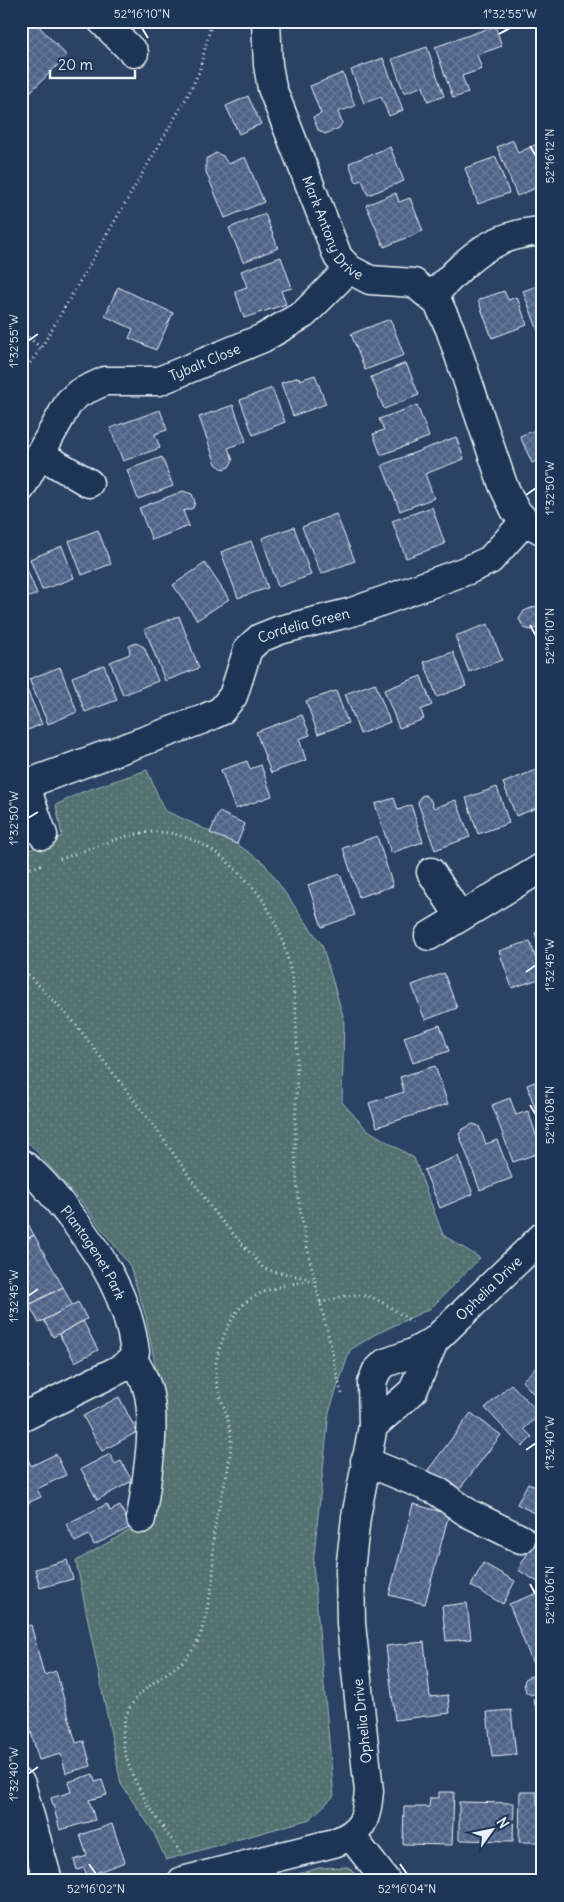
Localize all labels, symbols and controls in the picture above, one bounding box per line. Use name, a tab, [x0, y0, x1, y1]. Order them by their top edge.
text: 52°16'10"N	[114, 6, 170, 21]
text: 1°32'55"W	[483, 6, 537, 21]
scale bar	[50, 48, 135, 80]
text: 20 m	[58, 55, 93, 74]
text: 52°16'12"N	[542, 128, 557, 184]
street label: Mark Antony Drive	[298, 173, 366, 284]
text: 1°32'55"W	[6, 314, 21, 368]
street label: Tybalt Close	[166, 339, 243, 385]
text: 1°32'50"W	[542, 461, 557, 515]
street label: Cordelia Green	[255, 604, 351, 647]
text: 52°16'10"N	[542, 608, 557, 664]
text: 1°32'50"W	[6, 791, 21, 845]
text: 1°32'45"W	[542, 938, 557, 991]
text: 52°16'08"N	[542, 1086, 557, 1144]
street label: Plantagenet Park	[57, 1202, 129, 1302]
street label: Ophelia Drive	[452, 1252, 526, 1324]
text: 1°32'45"W	[6, 1269, 21, 1322]
text: 1°32'40"W	[542, 1416, 557, 1470]
text: 52°16'06"N	[542, 1566, 557, 1624]
street label: Ophelia Drive	[349, 1678, 375, 1764]
text: 1°32'40"W	[6, 1747, 21, 1801]
north arrow	[466, 1804, 516, 1854]
text: N	[493, 1814, 513, 1832]
text: 52°16'02"N	[67, 1881, 125, 1896]
text: 52°16'04"N	[378, 1881, 436, 1896]

